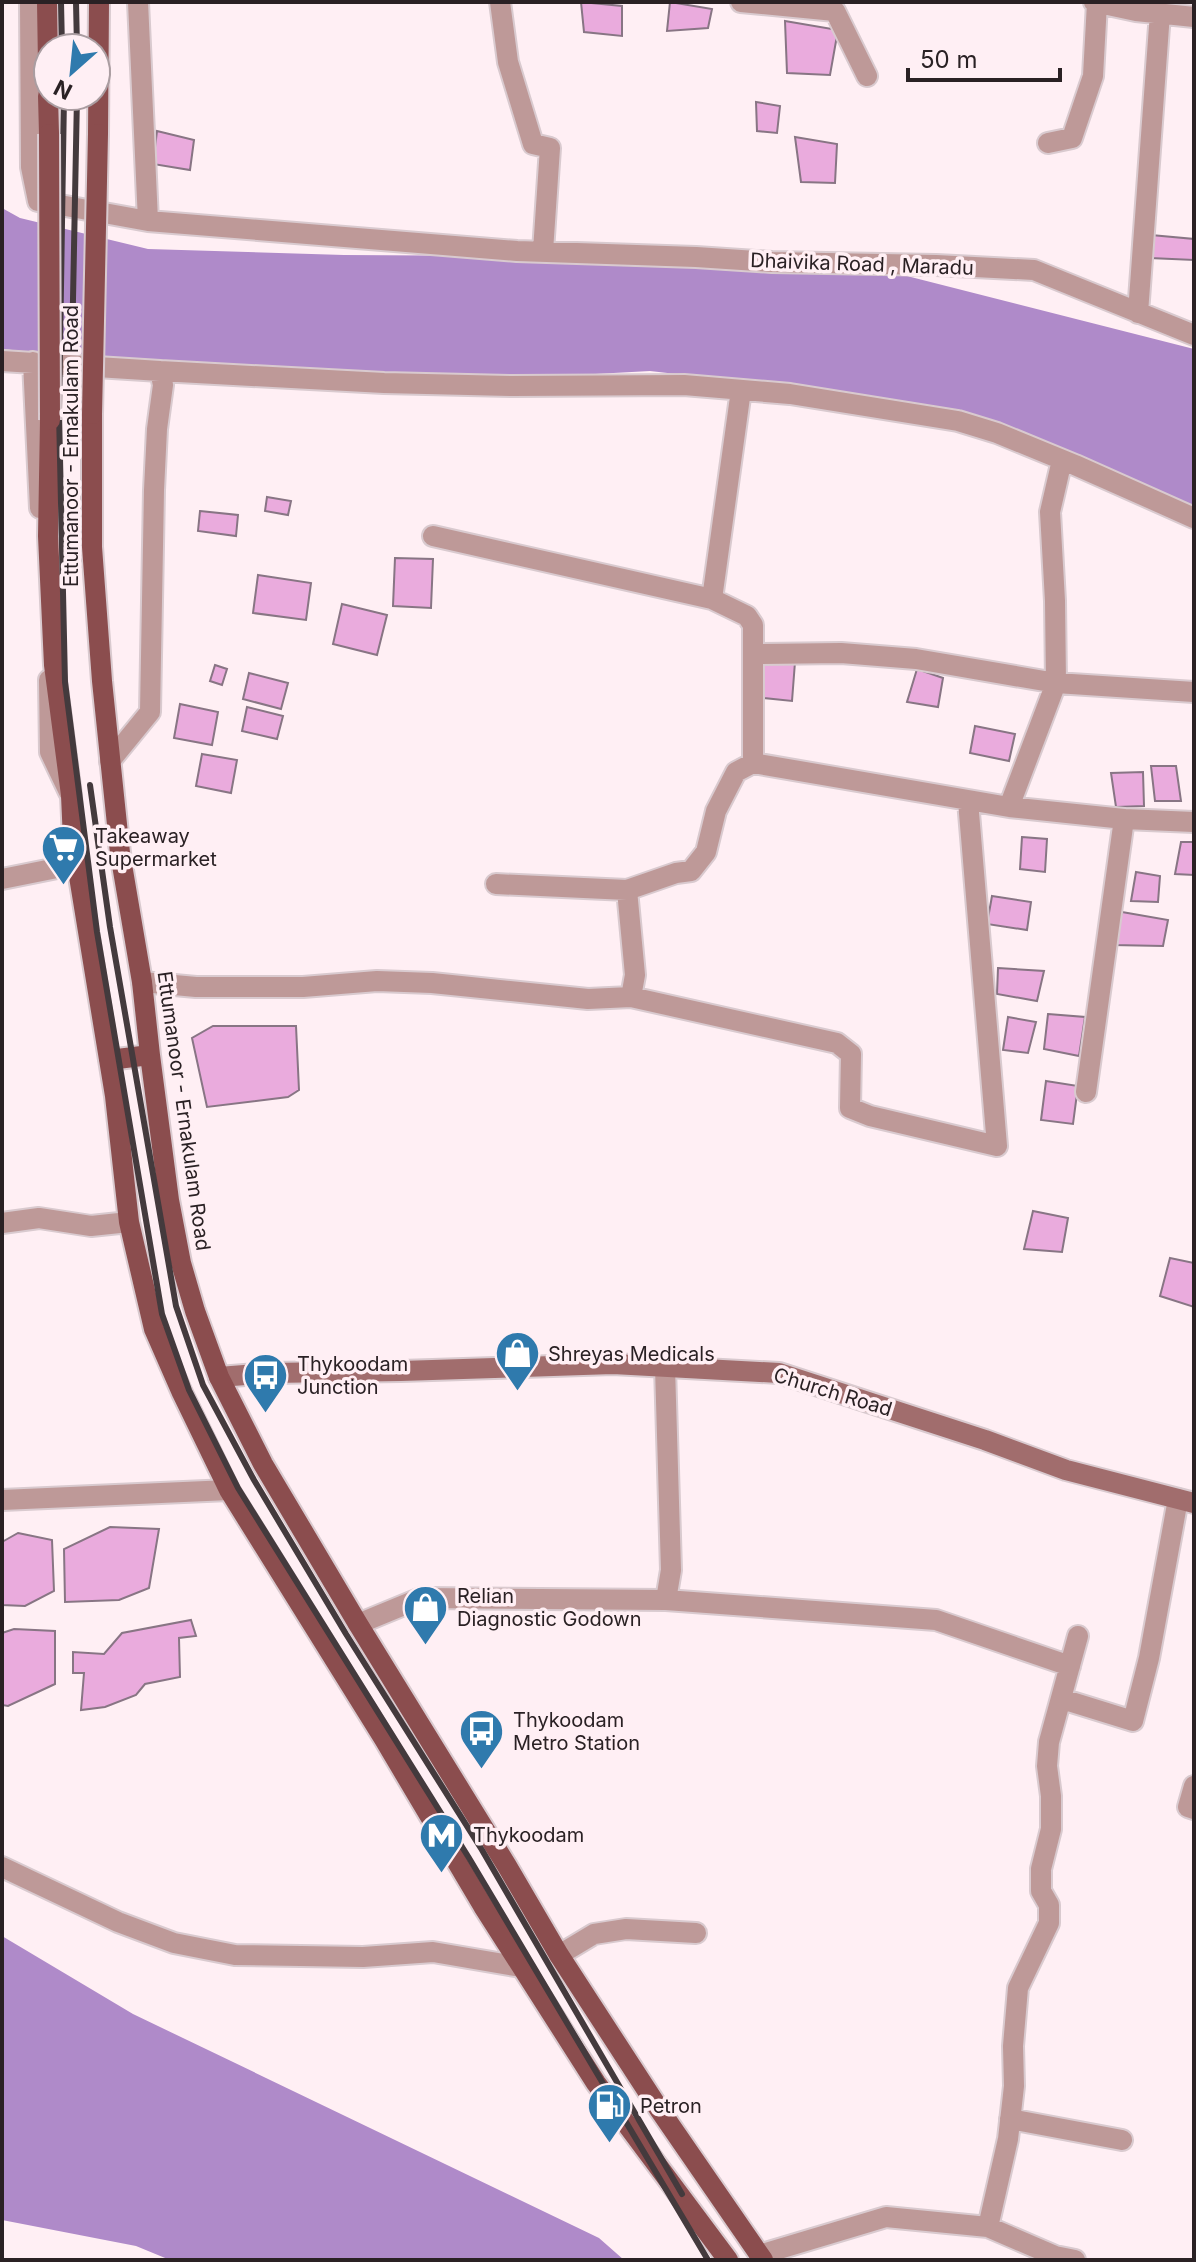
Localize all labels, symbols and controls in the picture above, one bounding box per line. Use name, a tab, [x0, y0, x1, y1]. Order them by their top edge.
north arrow	[32, 32, 112, 112]
scale bar	[908, 32, 1060, 82]
text: 50 m	[920, 45, 978, 74]
text: N	[50, 74, 76, 105]
street label: Dhaivika Road , Maradu	[750, 248, 974, 280]
street label: Ettumanoor - Ernakulam Road	[59, 305, 83, 587]
supermarket icon: Takeaway Supermarket	[40, 823, 88, 886]
place label: Takeaway Supermarket	[95, 824, 217, 871]
street label: Ettumanoor - Ernakulam Road	[152, 970, 216, 1252]
shop icon: Shreyas Medicals	[493, 1330, 541, 1393]
place label: Shreyas Medicals	[548, 1342, 715, 1366]
bus stop icon: Thykoodam Junction	[242, 1351, 290, 1414]
place label: Thykoodam Junction	[297, 1352, 408, 1399]
street label: Church Road	[771, 1363, 895, 1421]
shop icon: Relian Diagnostic Godown	[402, 1583, 450, 1646]
place label: Relian Diagnostic Godown	[457, 1584, 642, 1631]
bus stop icon: Thykoodam Metro Station	[458, 1707, 506, 1770]
place label: Thykoodam Metro Station	[513, 1708, 640, 1755]
metro station icon: Thykoodam	[418, 1811, 466, 1874]
place label: Thykoodam	[473, 1823, 584, 1847]
fuel station icon: Petron	[585, 2082, 633, 2145]
place label: Petron	[640, 2094, 702, 2118]

